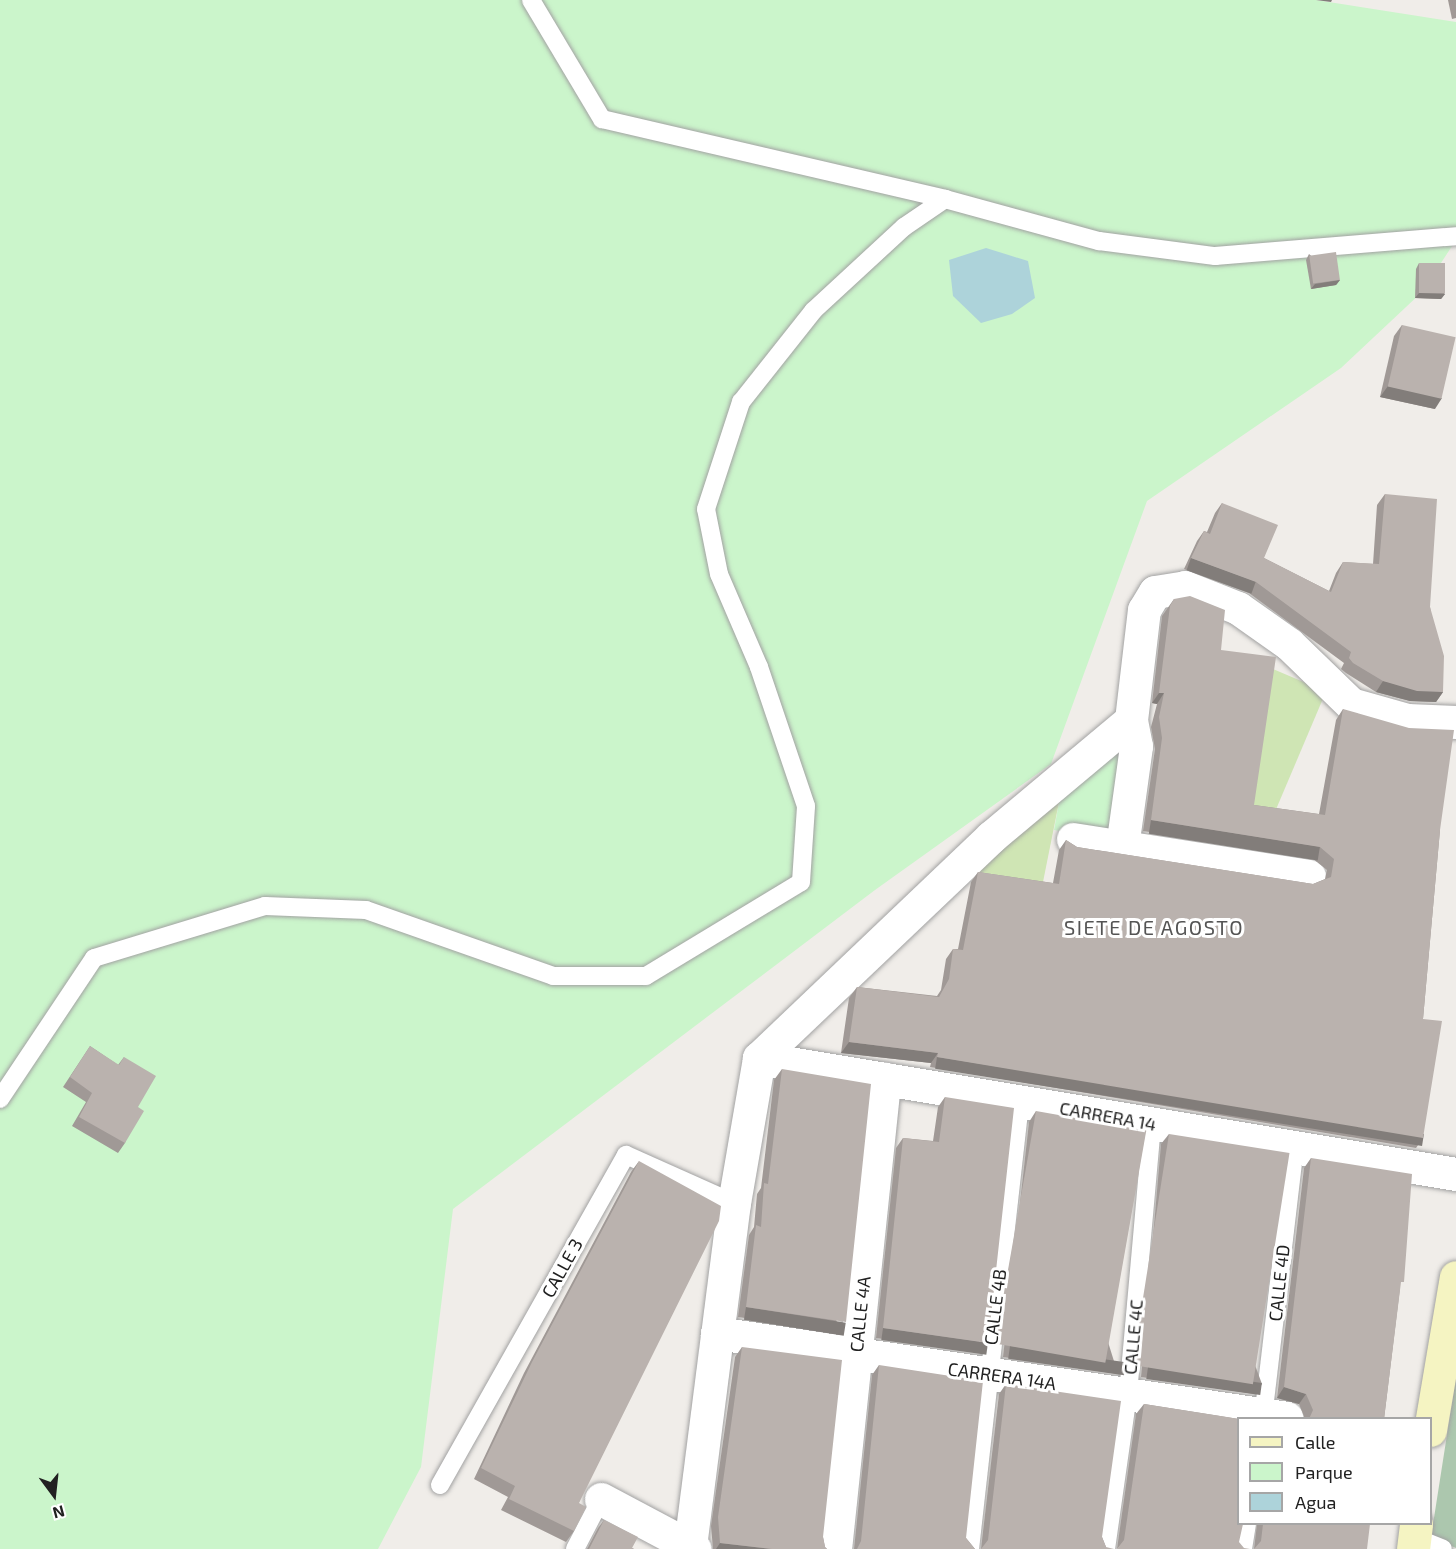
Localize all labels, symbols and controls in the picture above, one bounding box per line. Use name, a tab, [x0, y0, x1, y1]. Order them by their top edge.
district label: SIETE DE AGOSTO	[1064, 915, 1244, 939]
street label: CARRERA 14	[1058, 1097, 1158, 1135]
street label: CALLE 3	[537, 1235, 587, 1301]
street label: CALLE 4D	[1264, 1244, 1294, 1322]
street label: CALLE 4B	[980, 1268, 1010, 1346]
street label: CALLE 4A	[845, 1275, 875, 1353]
street label: CALLE 4C	[1119, 1299, 1147, 1375]
street label: CARRERA 14A	[946, 1358, 1058, 1394]
legend	[1237, 1417, 1432, 1525]
text: Calle	[1295, 1431, 1336, 1453]
text: Parque	[1295, 1461, 1353, 1483]
north arrow	[24, 1465, 84, 1525]
text: Agua	[1295, 1491, 1336, 1513]
text: N	[51, 1502, 67, 1524]

